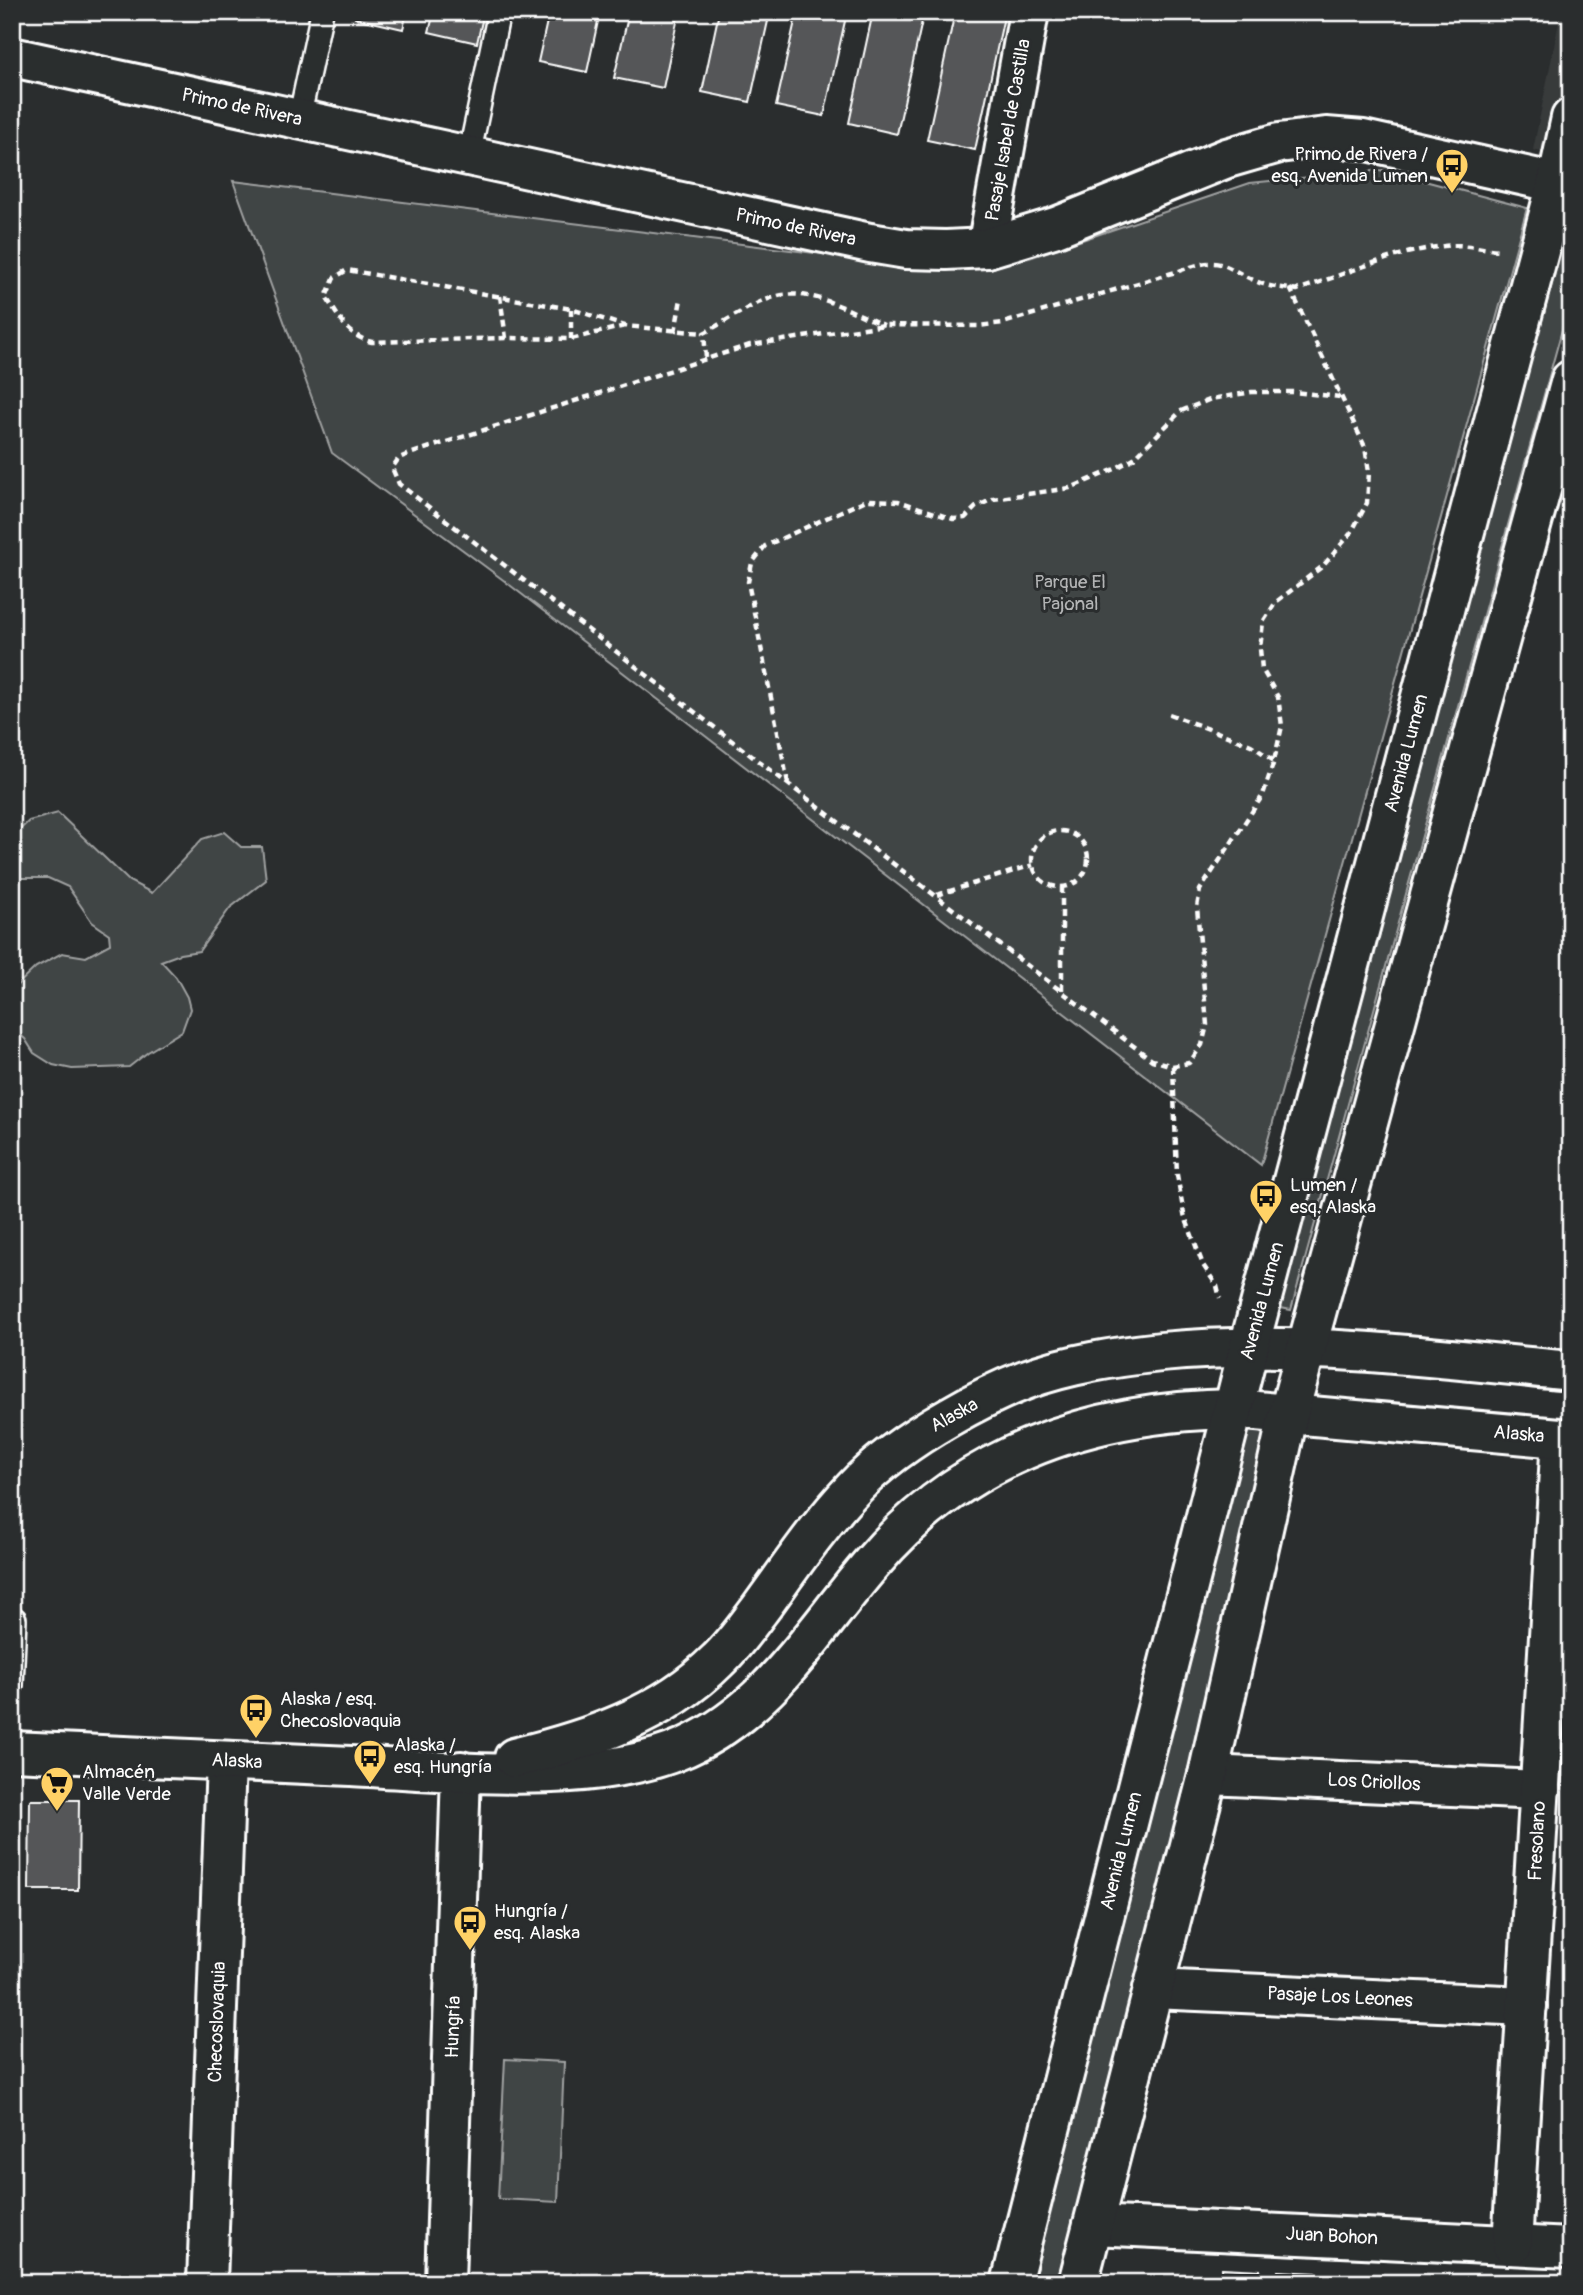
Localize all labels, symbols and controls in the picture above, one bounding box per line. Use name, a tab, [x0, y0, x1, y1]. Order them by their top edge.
street label: Pasaje Isabel de Castilla	[980, 37, 1036, 223]
street label: Primo de Rivera	[180, 83, 305, 132]
place label: Primo de Rivera / esq. Avenida Lumen	[1272, 142, 1428, 188]
bus stop icon: Primo de Rivera / esq. Avenida Lumen	[1433, 146, 1471, 195]
street label: Primo de Rivera	[734, 203, 859, 252]
park label: Parque El Pajonal	[1034, 570, 1106, 616]
street label: Avenida Lumen	[1379, 691, 1433, 815]
place label: Lumen / esq. Alaska	[1290, 1173, 1376, 1219]
bus stop icon: Lumen / esq. Alaska	[1247, 1177, 1285, 1226]
street label: Avenida Lumen	[1235, 1239, 1289, 1363]
street label: Alaska	[926, 1392, 982, 1438]
street label: Alaska	[1493, 1420, 1546, 1448]
place label: Alaska / esq. Checoslovaquia	[280, 1687, 401, 1733]
bus stop icon: Alaska / esq. Checoslovaquia	[237, 1691, 275, 1740]
place label: Alaska / esq. Hungría	[394, 1733, 492, 1779]
bus stop icon: Alaska / esq. Hungría	[351, 1737, 389, 1786]
street label: Alaska	[211, 1748, 263, 1774]
place label: Almacén Valle Verde	[82, 1760, 171, 1806]
supermarket icon: Almacén Valle Verde	[38, 1764, 76, 1813]
street label: Los Criollos	[1327, 1768, 1422, 1796]
street label: Avenida Lumen	[1095, 1789, 1147, 1913]
street label: Fresolano	[1523, 1800, 1551, 1882]
place label: Hungría / esq. Alaska	[494, 1899, 580, 1945]
bus stop icon: Hungría / esq. Alaska	[451, 1903, 489, 1952]
street label: Checoslovaquia	[203, 1961, 231, 2083]
street label: Pasaje Los Leones	[1266, 1981, 1414, 2013]
street label: Hungría	[440, 1995, 466, 2059]
street label: Juan Bohon	[1285, 2222, 1379, 2250]

